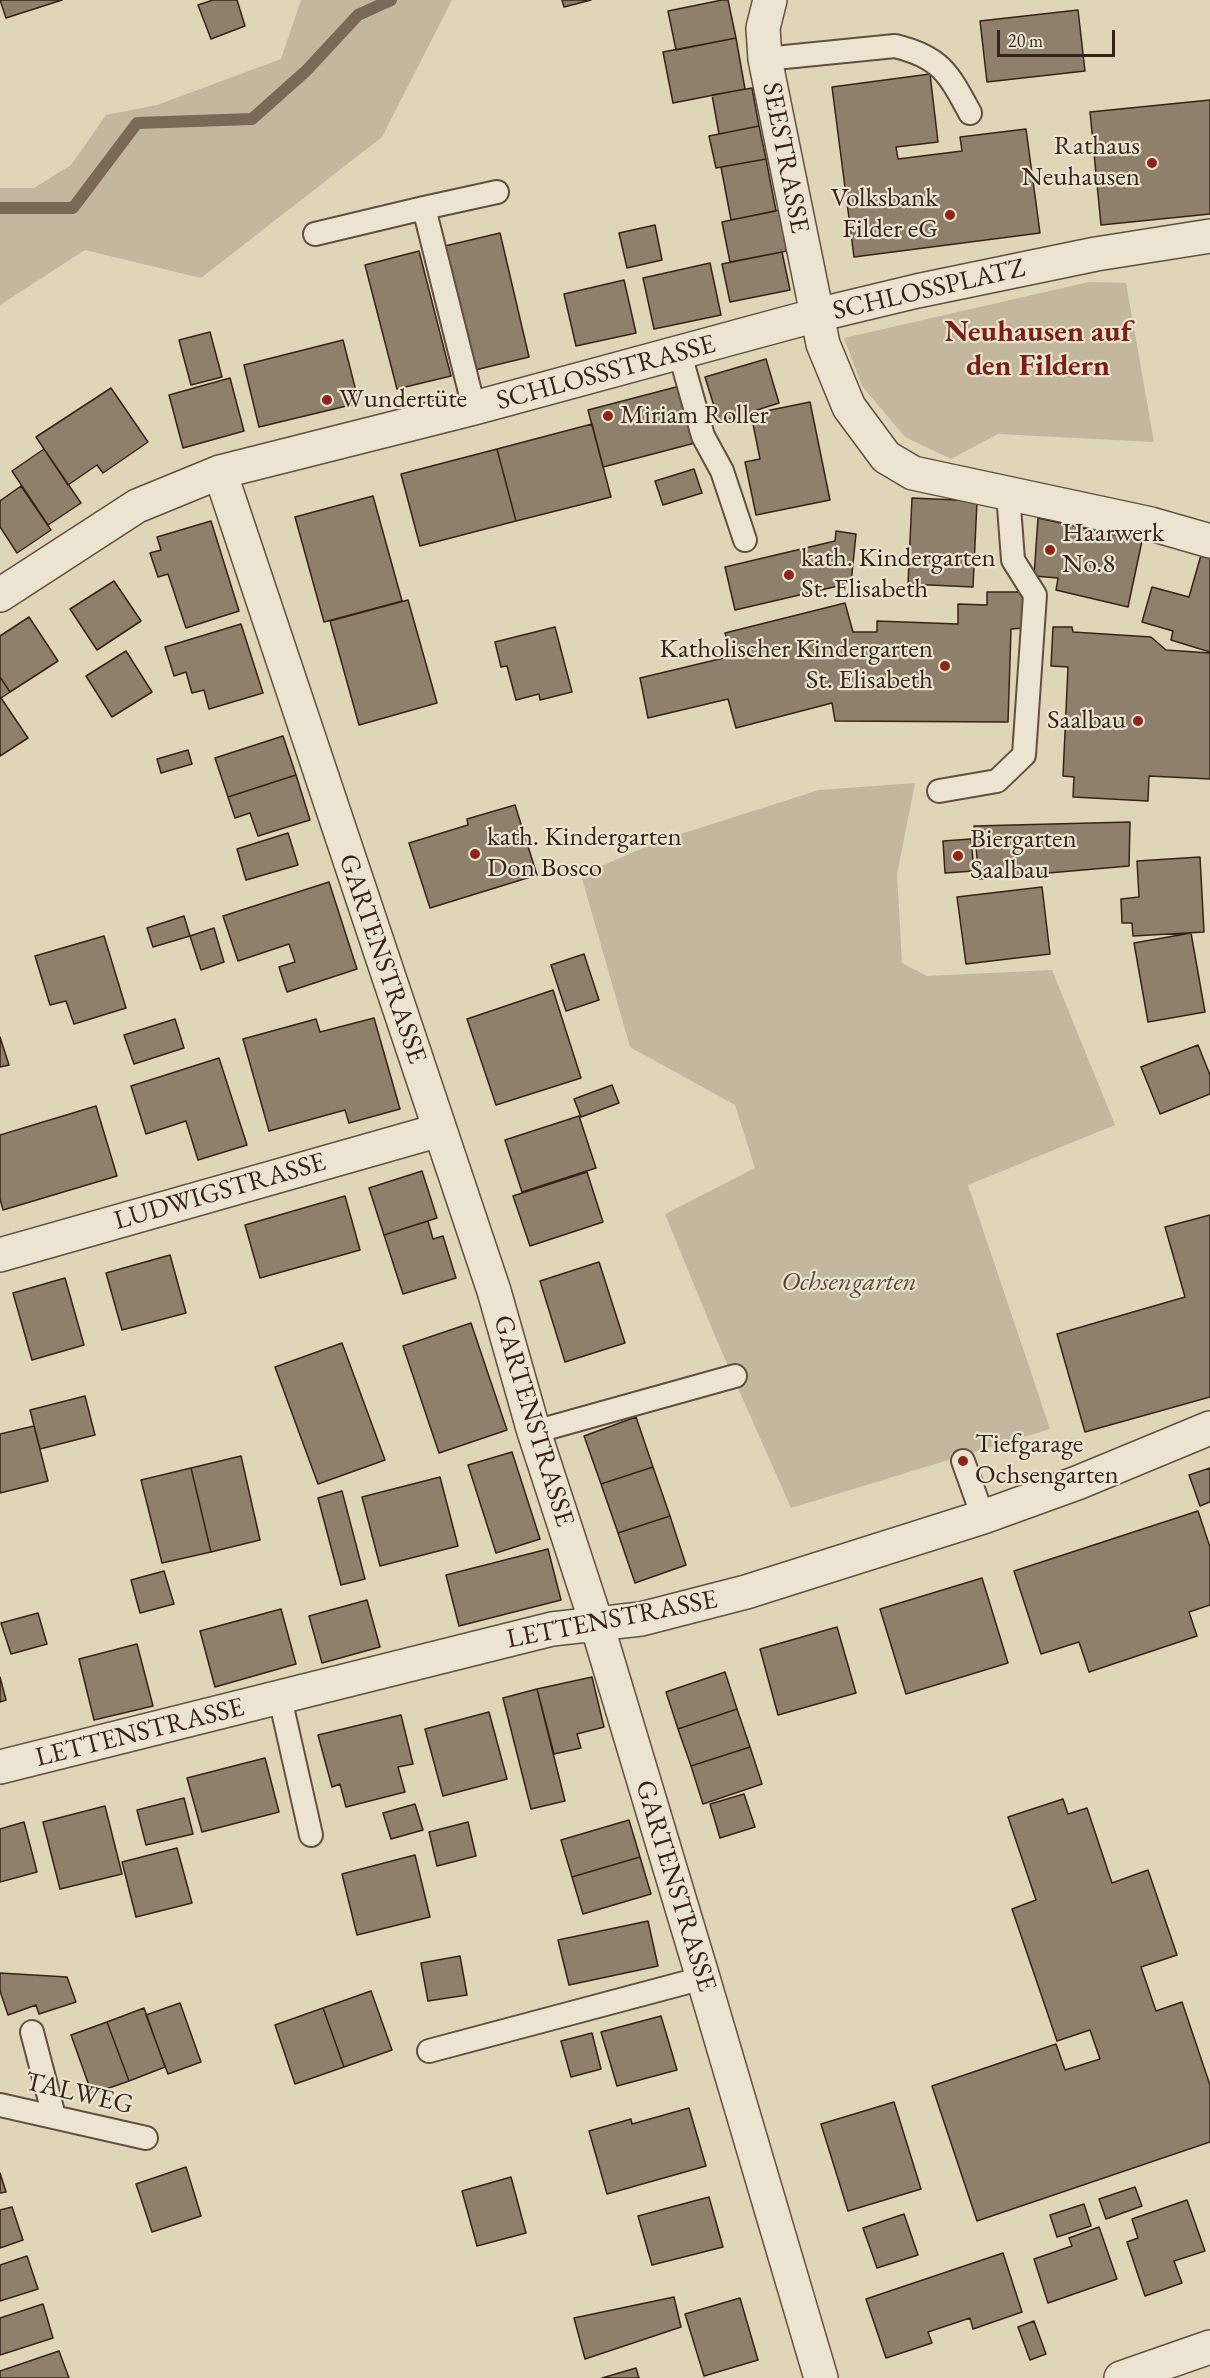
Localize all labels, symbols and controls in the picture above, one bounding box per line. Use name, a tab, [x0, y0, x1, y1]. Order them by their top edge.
scale bar	[1000, 18, 1118, 56]
text: 20 m	[1008, 29, 1043, 52]
street label: SEESTRASSE	[754, 80, 816, 236]
place label: Rathaus Neuhausen	[1021, 131, 1140, 194]
marker: Rathaus Neuhausen	[1145, 156, 1159, 170]
place label: Volksbank Filder eG	[831, 183, 938, 246]
marker: Volksbank Filder eG	[943, 208, 957, 222]
street label: SCHLOSSPLATZ	[830, 252, 1028, 328]
district label: Neuhausen auf den Fildern	[945, 315, 1131, 386]
street label: SCHLOSSSTRASSE	[493, 328, 719, 418]
place label: Wundertüte	[339, 384, 467, 416]
marker: Wundertüte	[320, 393, 334, 407]
place label: Miriam Roller	[620, 400, 768, 432]
marker: Miriam Roller	[601, 409, 615, 423]
place label: Haarwerk No.8	[1062, 518, 1164, 581]
place label: kath. Kindergarten St. Elisabeth	[801, 543, 996, 606]
marker: Haarwerk No.8	[1043, 543, 1057, 557]
marker: kath. Kindergarten St. Elisabeth	[782, 568, 796, 582]
place label: Katholischer Kindergarten St. Elisabeth	[660, 634, 933, 697]
marker: Katholischer Kindergarten St. Elisabeth	[938, 659, 952, 673]
place label: Saalbau	[1047, 705, 1126, 737]
marker: Saalbau	[1131, 714, 1145, 728]
place label: kath. Kindergarten Don Bosco	[487, 822, 682, 885]
place label: Biergarten Saalbau	[970, 824, 1077, 887]
marker: kath. Kindergarten Don Bosco	[468, 847, 482, 861]
marker: Biergarten Saalbau	[951, 849, 965, 863]
street label: GARTENSTRASSE	[331, 850, 433, 1068]
street label: LUDWIGSTRASSE	[110, 1146, 330, 1238]
park label: Ochsengarten	[781, 1267, 917, 1299]
street label: GARTENSTRASSE	[485, 1311, 581, 1531]
place label: Tiefgarage Ochsengarten	[975, 1429, 1119, 1492]
marker: Tiefgarage Ochsengarten	[956, 1454, 970, 1468]
street label: LETTENSTRASSE	[504, 1584, 720, 1656]
street label: LETTENSTRASSE	[32, 1691, 248, 1775]
street label: GARTENSTRASSE	[627, 1776, 723, 1996]
street label: TALWEG	[22, 2066, 136, 2122]

